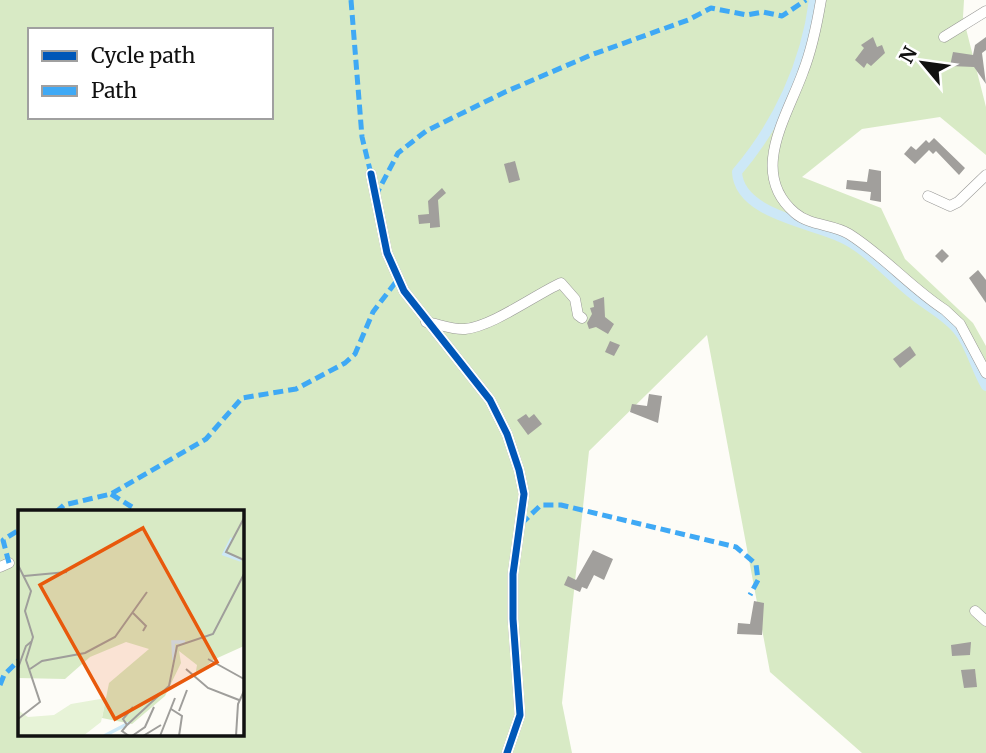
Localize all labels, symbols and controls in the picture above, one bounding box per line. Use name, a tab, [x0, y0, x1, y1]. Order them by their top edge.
legend	[28, 28, 273, 119]
north arrow	[888, 28, 958, 98]
text: Cycle path	[91, 42, 195, 69]
text: N	[894, 42, 922, 67]
text: Path	[91, 77, 137, 104]
inset map	[18, 510, 243, 736]

